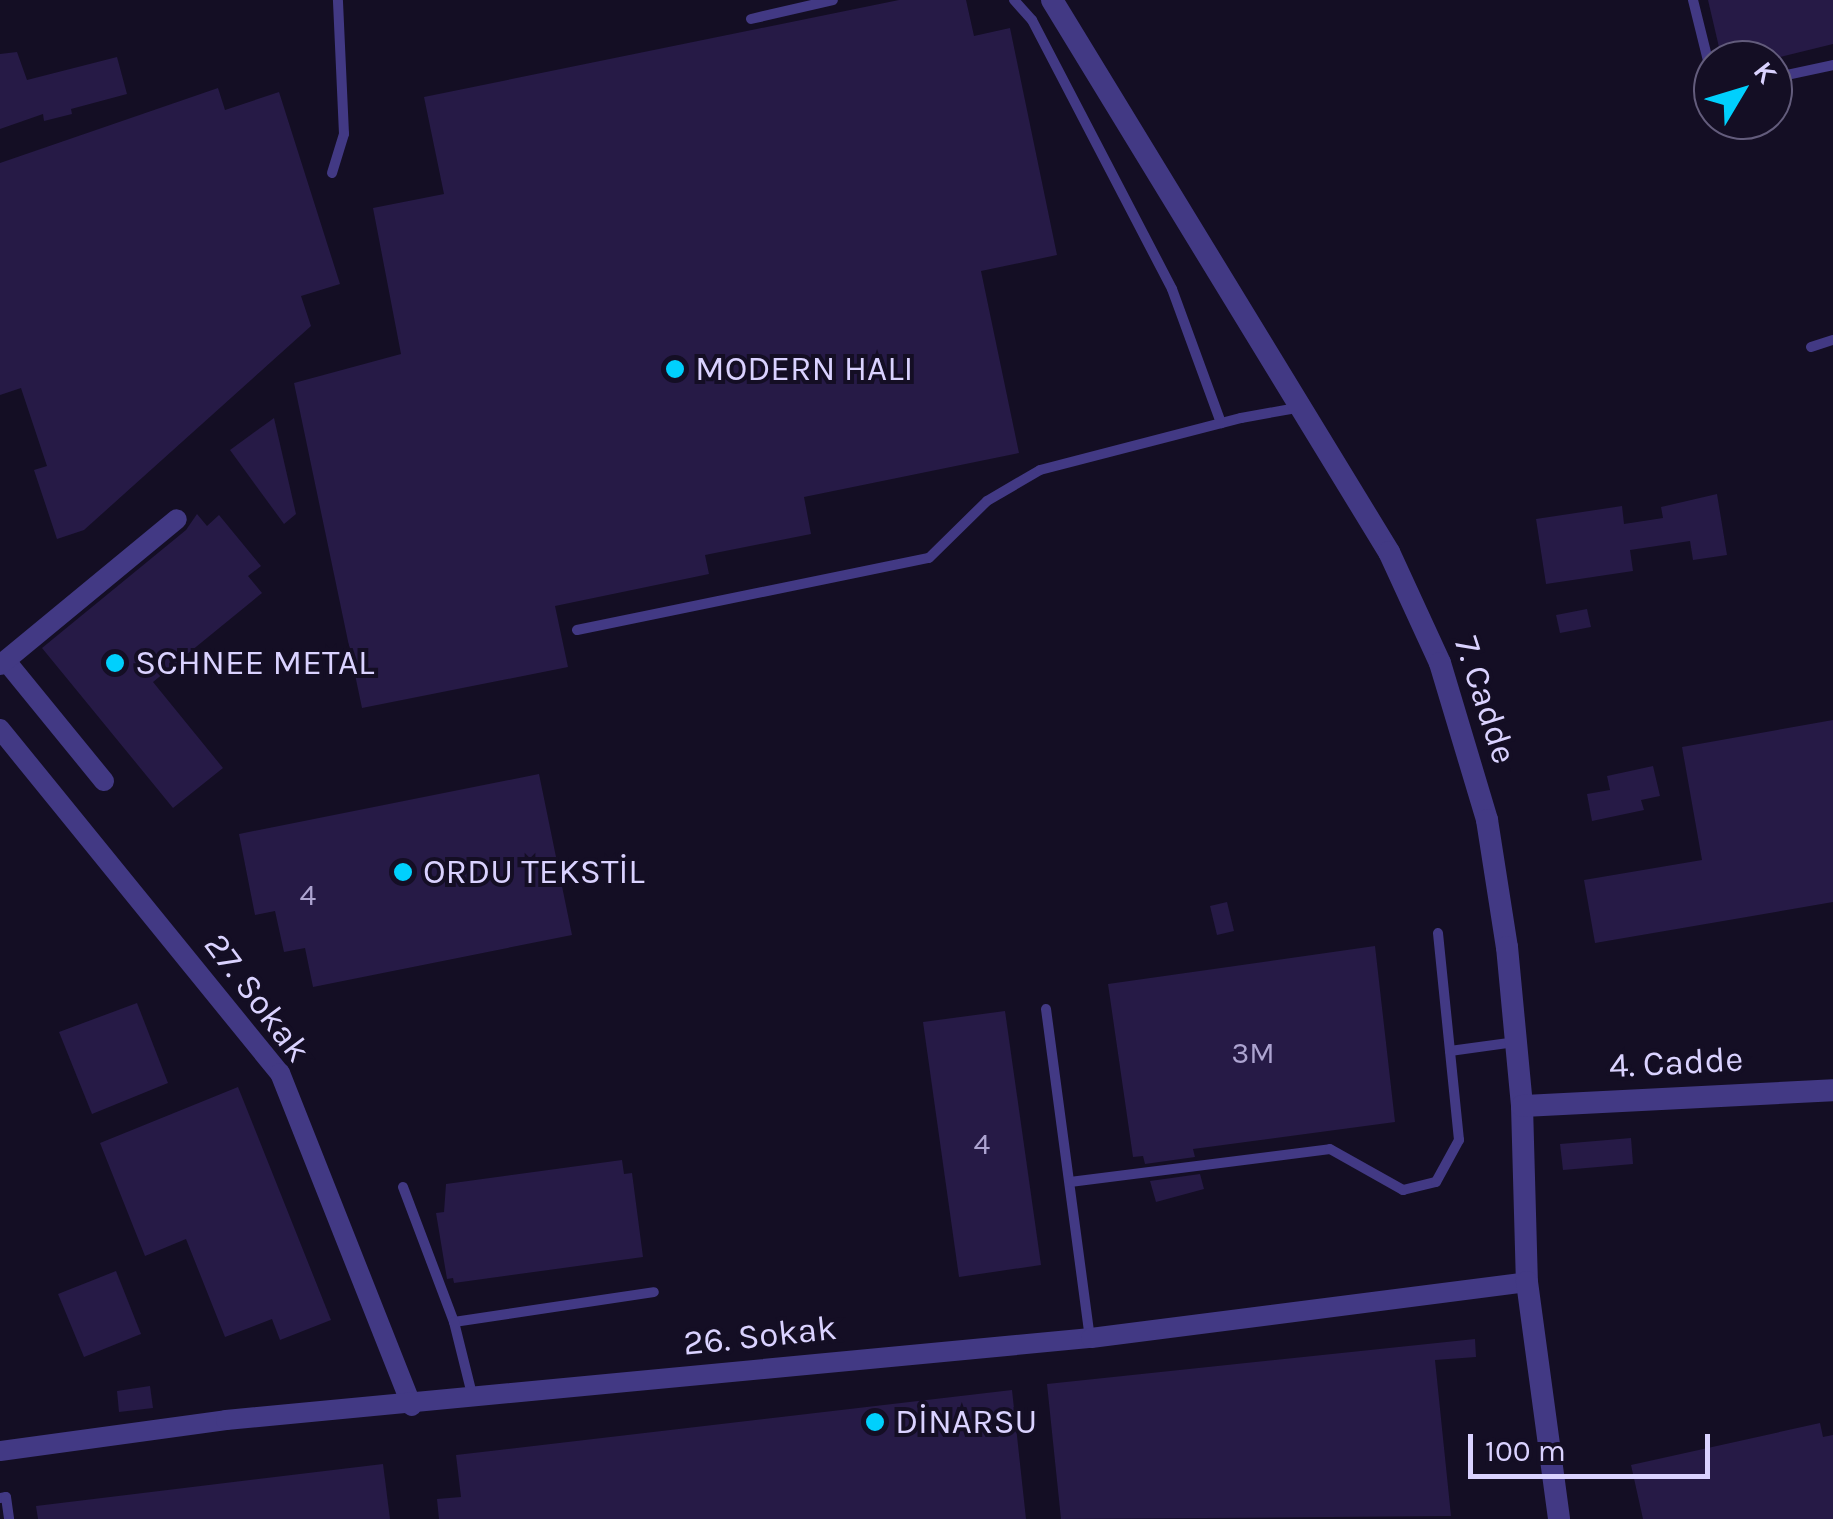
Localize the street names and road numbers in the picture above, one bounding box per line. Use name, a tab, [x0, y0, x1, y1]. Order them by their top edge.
street label: 7. Cadde	[1445, 631, 1525, 769]
street label: 27. Sokak	[195, 925, 319, 1071]
street label: 4. Cadde	[1608, 1039, 1744, 1087]
street label: 26. Sokak	[681, 1307, 839, 1365]

